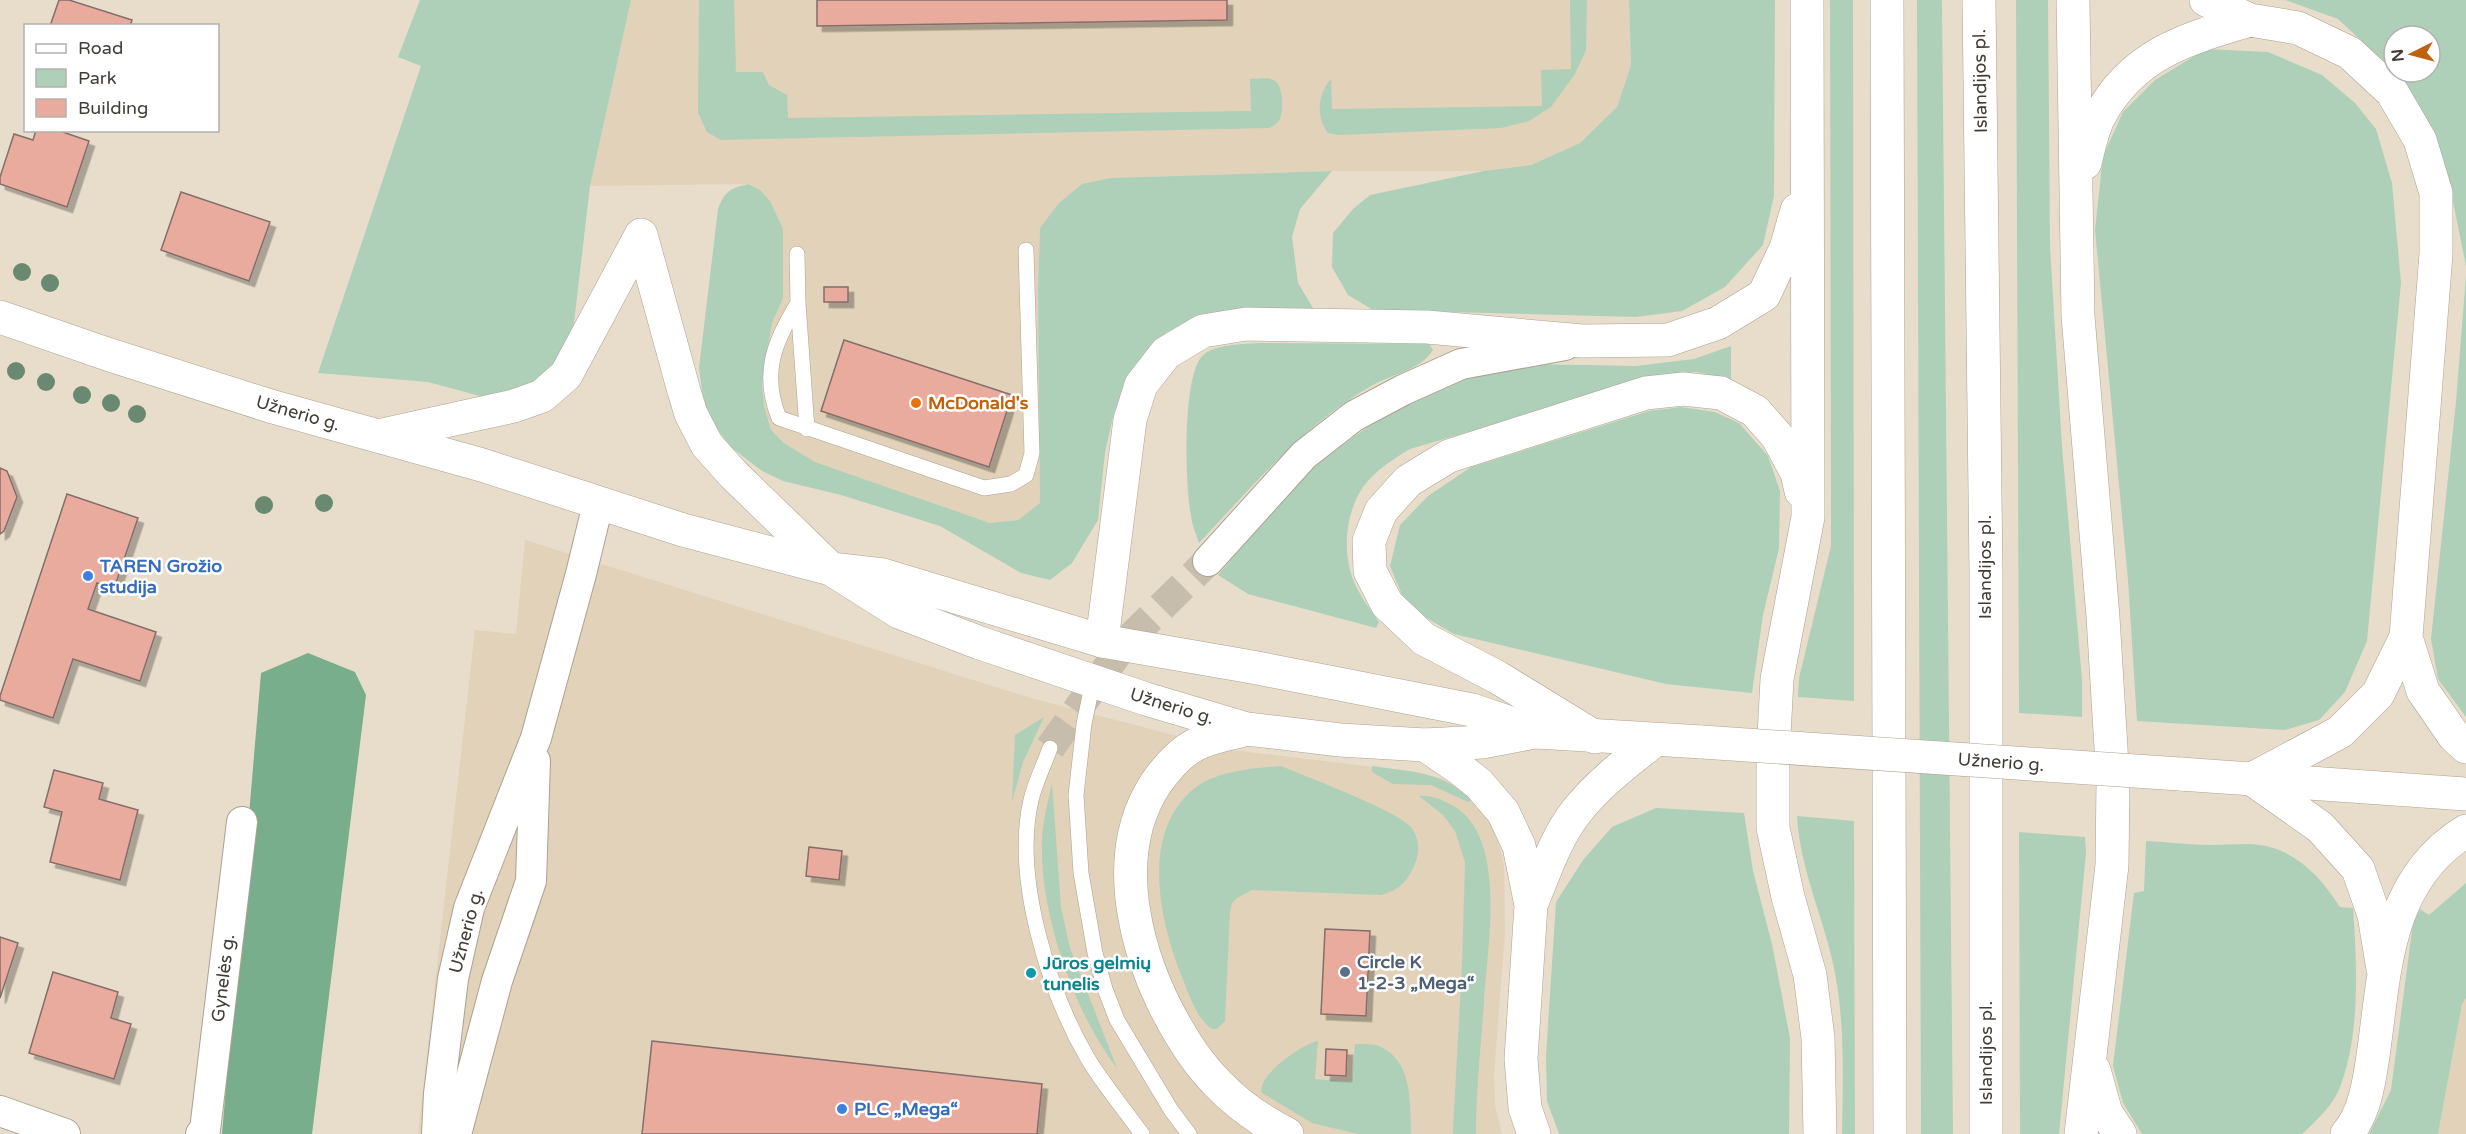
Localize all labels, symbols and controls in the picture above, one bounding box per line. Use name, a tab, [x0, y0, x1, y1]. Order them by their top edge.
legend	[24, 24, 219, 132]
north arrow	[2382, 24, 2442, 84]
street label: Islandijos pl.	[1968, 29, 1992, 133]
text: Road	[78, 37, 123, 59]
text: N	[2387, 48, 2409, 63]
text: Park	[78, 67, 117, 89]
text: Building	[78, 97, 148, 119]
street label: Užnerio g.	[253, 390, 343, 436]
place label: McDonald's	[928, 392, 1029, 414]
marker: McDonald's	[909, 396, 923, 410]
street label: Islandijos pl.	[1974, 515, 1996, 619]
place label: TAREN Grožio studija	[99, 555, 222, 598]
marker: TAREN Grožio studija	[81, 569, 95, 583]
street label: Užnerio g.	[1127, 683, 1217, 729]
street label: Užnerio g.	[1957, 748, 2045, 776]
street label: Užnerio g.	[444, 886, 488, 976]
street label: Gynelės g.	[207, 933, 239, 1023]
place label: Circle K 1-2-3 „Mega“	[1357, 951, 1475, 994]
place label: Jūros gelmių tunelis	[1042, 952, 1151, 995]
marker: Circle K 1-2-3 „Mega“	[1338, 965, 1352, 979]
marker: Jūros gelmių tunelis	[1024, 966, 1038, 980]
street label: Islandijos pl.	[1975, 1001, 1997, 1105]
place label: PLC „Mega“	[854, 1098, 958, 1120]
marker: PLC „Mega“	[835, 1102, 849, 1116]

